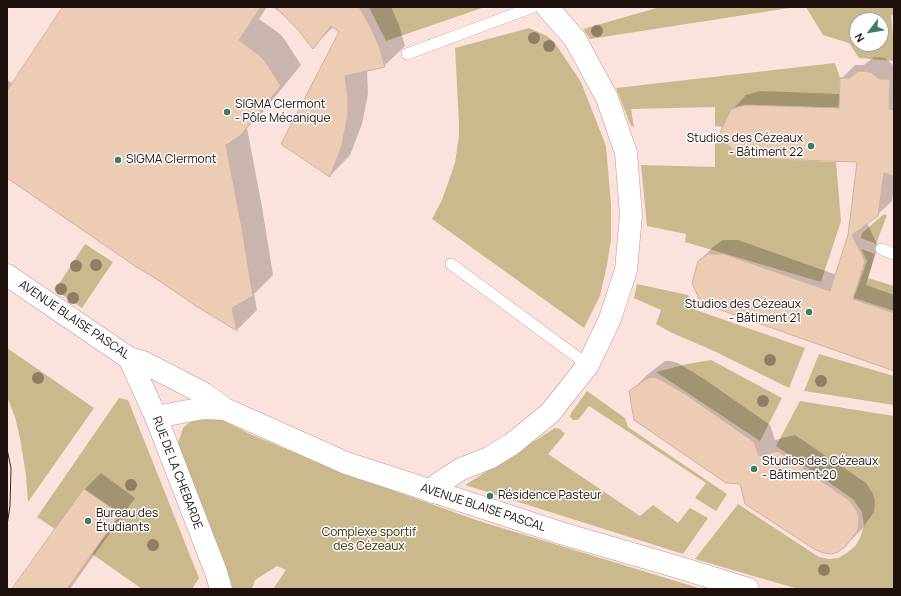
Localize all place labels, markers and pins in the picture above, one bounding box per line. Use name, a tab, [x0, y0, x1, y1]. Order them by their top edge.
place label: SIGMA Clermont - Pôle Mécanique	[235, 98, 331, 126]
marker: SIGMA Clermont - Pôle Mécanique	[222, 107, 232, 117]
place label: Studios des Cézeaux - Bâtiment 22	[687, 132, 803, 160]
marker: Studios des Cézeaux - Bâtiment 22	[806, 141, 816, 151]
place label: SIGMA Clermont	[126, 153, 217, 167]
marker: SIGMA Clermont	[113, 155, 123, 165]
place label: Studios des Cézeaux - Bâtiment 21	[685, 298, 801, 326]
marker: Studios des Cézeaux - Bâtiment 21	[804, 307, 814, 317]
place label: Studios des Cézeaux - Bâtiment 20	[762, 455, 878, 483]
marker: Studios des Cézeaux - Bâtiment 20	[749, 464, 759, 474]
place label: Résidence Pasteur	[498, 489, 602, 503]
marker: Résidence Pasteur	[485, 491, 495, 501]
place label: Bureau des Étudiants	[96, 507, 158, 535]
marker: Bureau des Étudiants	[83, 516, 93, 526]

